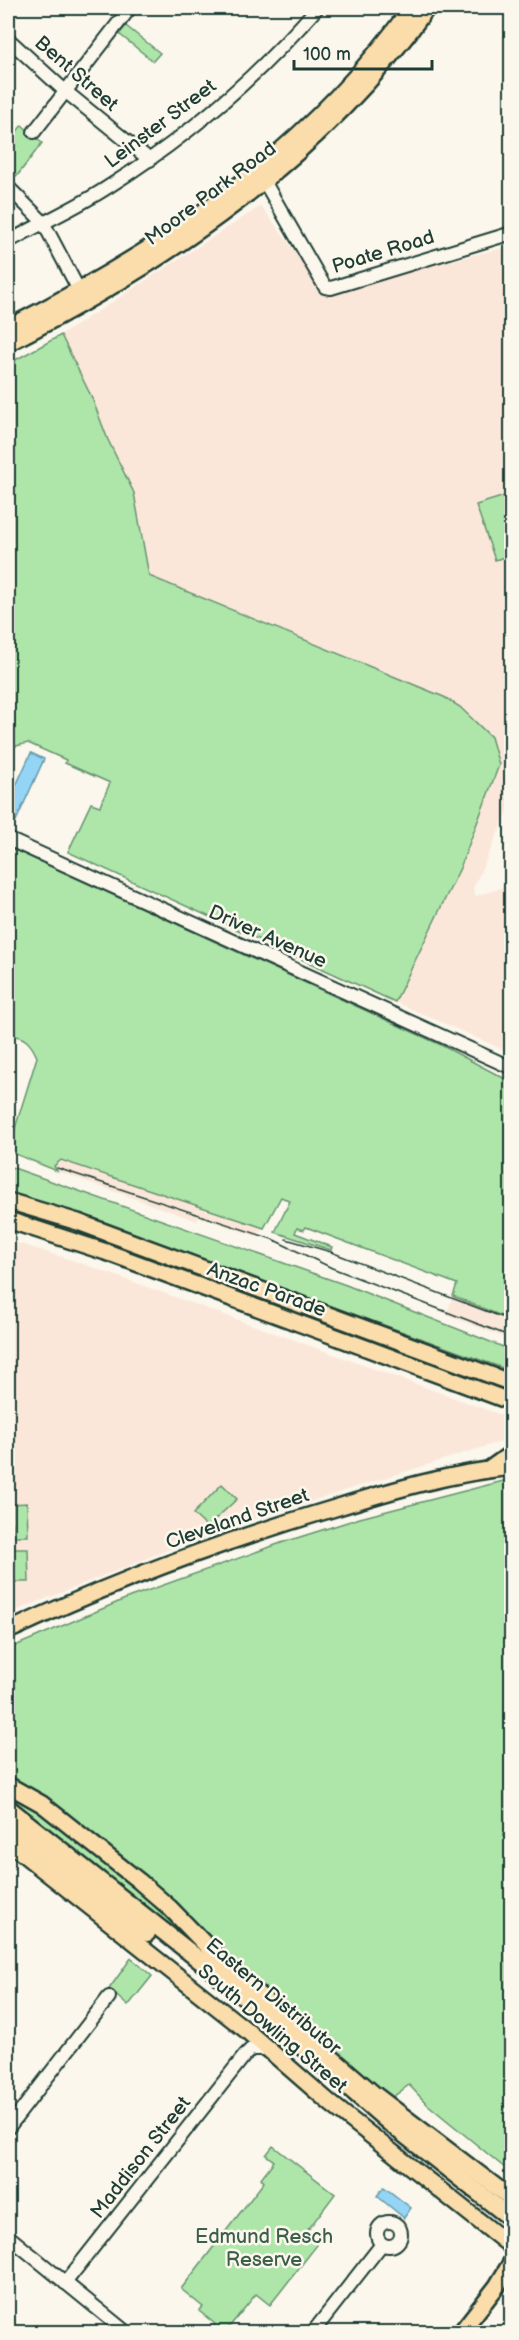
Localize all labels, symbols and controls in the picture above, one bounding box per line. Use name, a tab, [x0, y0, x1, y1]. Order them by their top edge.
street label: Bent Street	[30, 31, 123, 117]
scale bar	[294, 33, 432, 71]
text: 100 m	[303, 44, 351, 65]
street label: Leinster Street	[100, 74, 221, 173]
street label: Moore Park Road	[140, 137, 281, 251]
street label: Poate Road	[329, 225, 437, 279]
street label: Driver Avenue	[205, 900, 330, 974]
street label: Anzac Parade	[204, 1257, 329, 1323]
street label: Cleveland Street	[163, 1483, 312, 1555]
street label: Eastern Distributor	[201, 1933, 346, 2061]
street label: South Dowling Street	[193, 1959, 352, 2098]
street label: Maddison Street	[86, 2092, 196, 2224]
park label: Edmund Resch Reserve	[195, 2225, 333, 2272]

